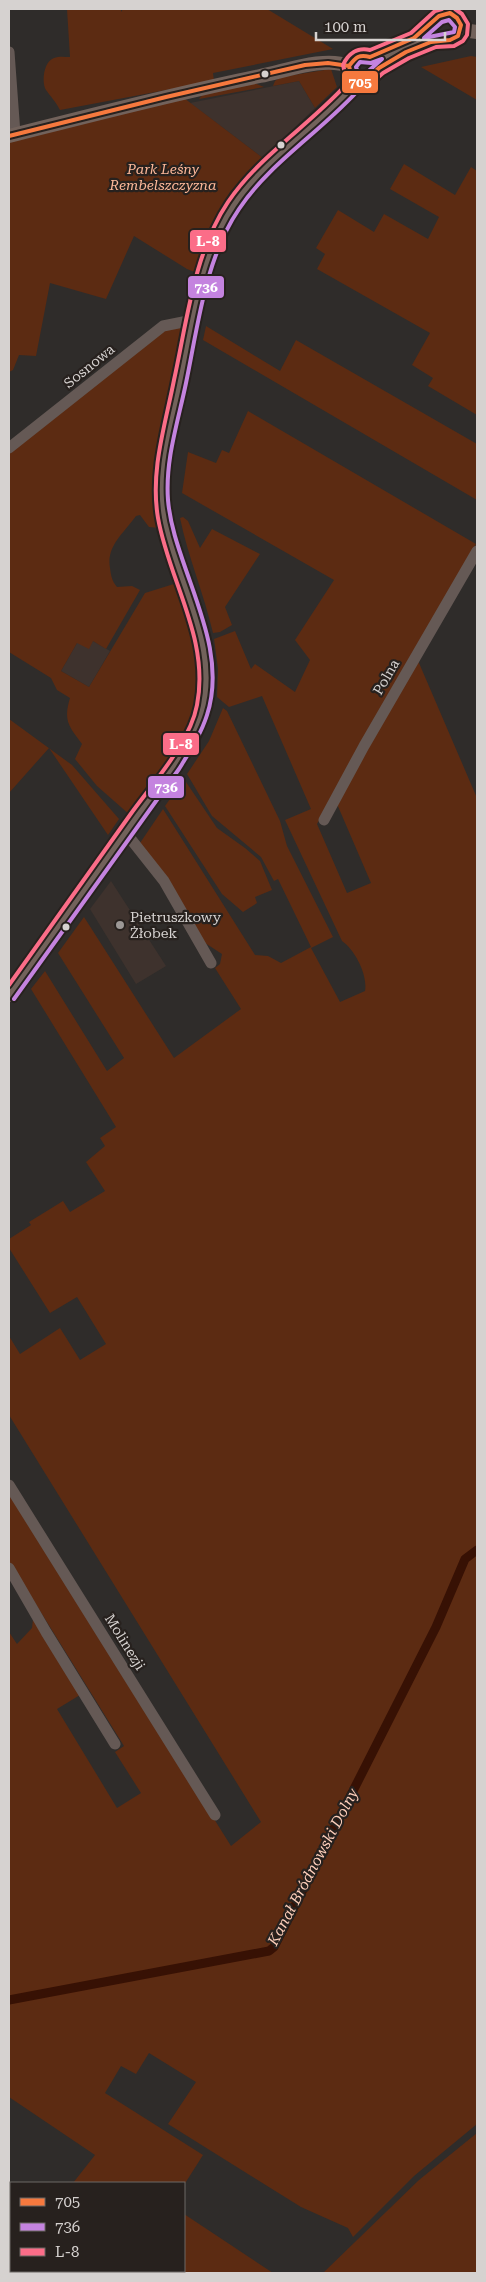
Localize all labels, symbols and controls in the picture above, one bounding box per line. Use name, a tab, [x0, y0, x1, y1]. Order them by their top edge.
scale bar	[316, 10, 445, 42]
text: 100 m	[324, 18, 367, 36]
unlabelled marker	[260, 69, 270, 79]
line badge: 705	[341, 70, 379, 94]
text: 705	[348, 74, 372, 90]
unlabelled marker	[276, 140, 286, 150]
park label: Park Leśny Rembelszczyzna	[109, 161, 216, 193]
line badge: L-8	[189, 229, 227, 253]
text: L-8	[196, 233, 220, 249]
line badge: 736	[187, 275, 225, 299]
text: 736	[194, 279, 218, 295]
street label: Sosnowa	[60, 340, 118, 391]
street label: Polna	[370, 656, 403, 698]
line badge: L-8	[162, 732, 200, 756]
text: L-8	[169, 736, 193, 752]
line badge: 736	[147, 775, 185, 799]
text: 736	[154, 779, 178, 795]
place label: Pietruszkowy Żłobek	[130, 909, 222, 941]
marker: Pietruszkowy Żłobek	[114, 919, 126, 931]
unlabelled marker	[61, 922, 71, 932]
street label: Molinezji	[102, 1611, 149, 1673]
water label: Kanał Bródnowski Dolny	[263, 1785, 362, 1950]
legend	[10, 2182, 185, 2272]
text: 705	[55, 2193, 80, 2211]
text: 736	[55, 2218, 80, 2236]
text: L-8	[55, 2243, 79, 2261]

